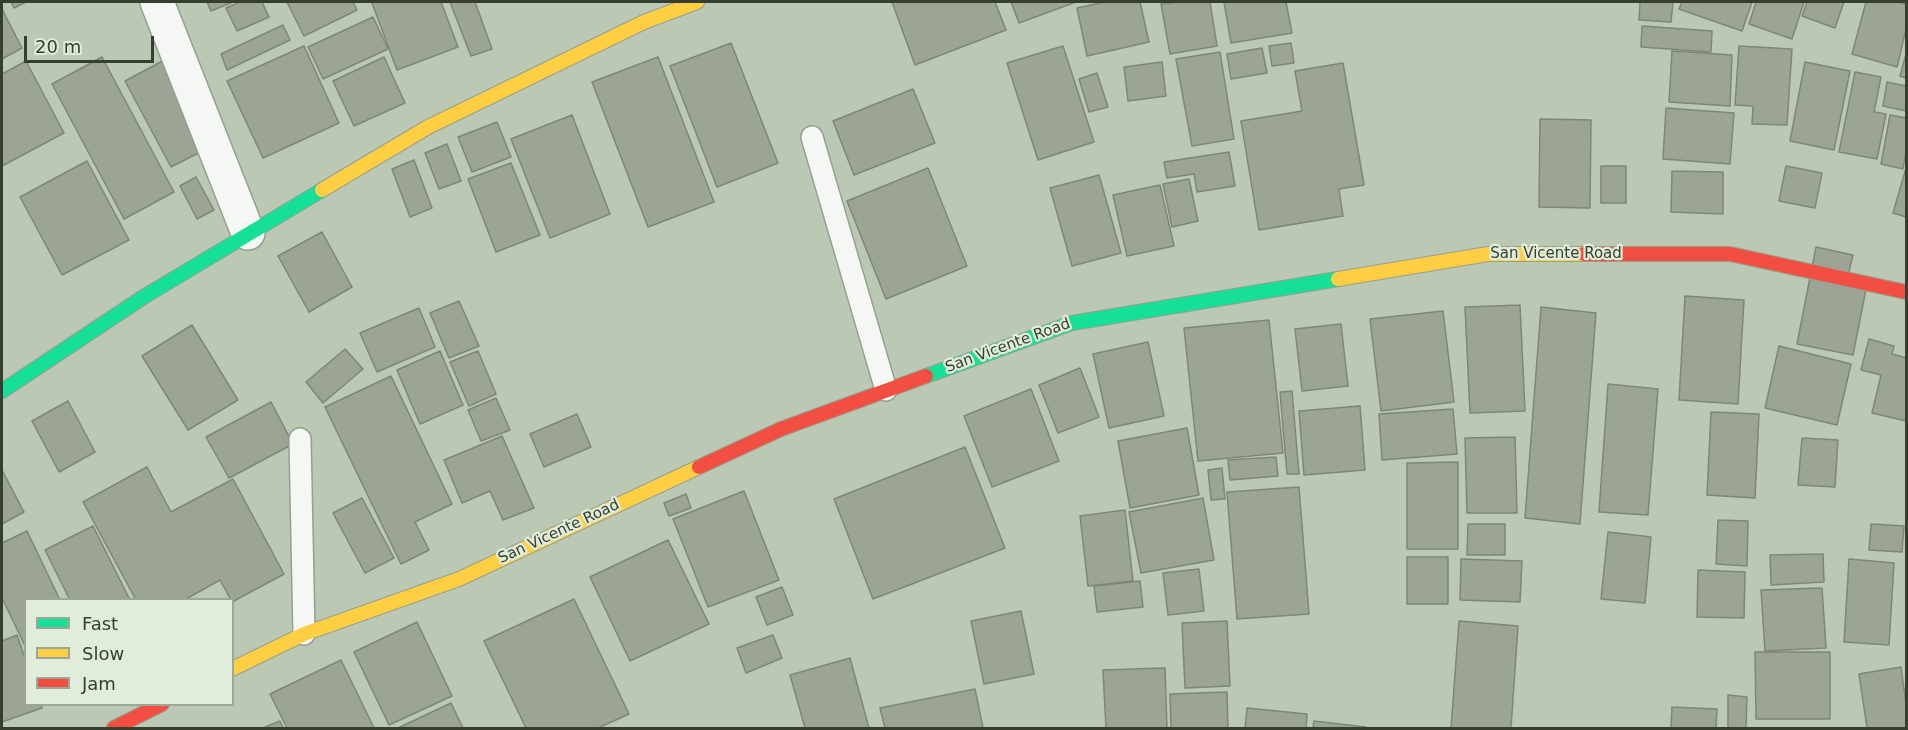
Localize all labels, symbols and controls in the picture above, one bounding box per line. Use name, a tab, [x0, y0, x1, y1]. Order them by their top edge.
scale bar	[27, 24, 158, 62]
text: 20 m	[35, 36, 81, 57]
street label: San Vicente Road	[1490, 245, 1622, 263]
street label: San Vicente Road	[943, 315, 1073, 377]
street label: San Vicente Road	[496, 496, 622, 568]
legend	[24, 598, 234, 706]
text: Fast	[82, 613, 118, 634]
text: Slow	[82, 643, 124, 664]
text: Jam	[82, 673, 116, 694]

